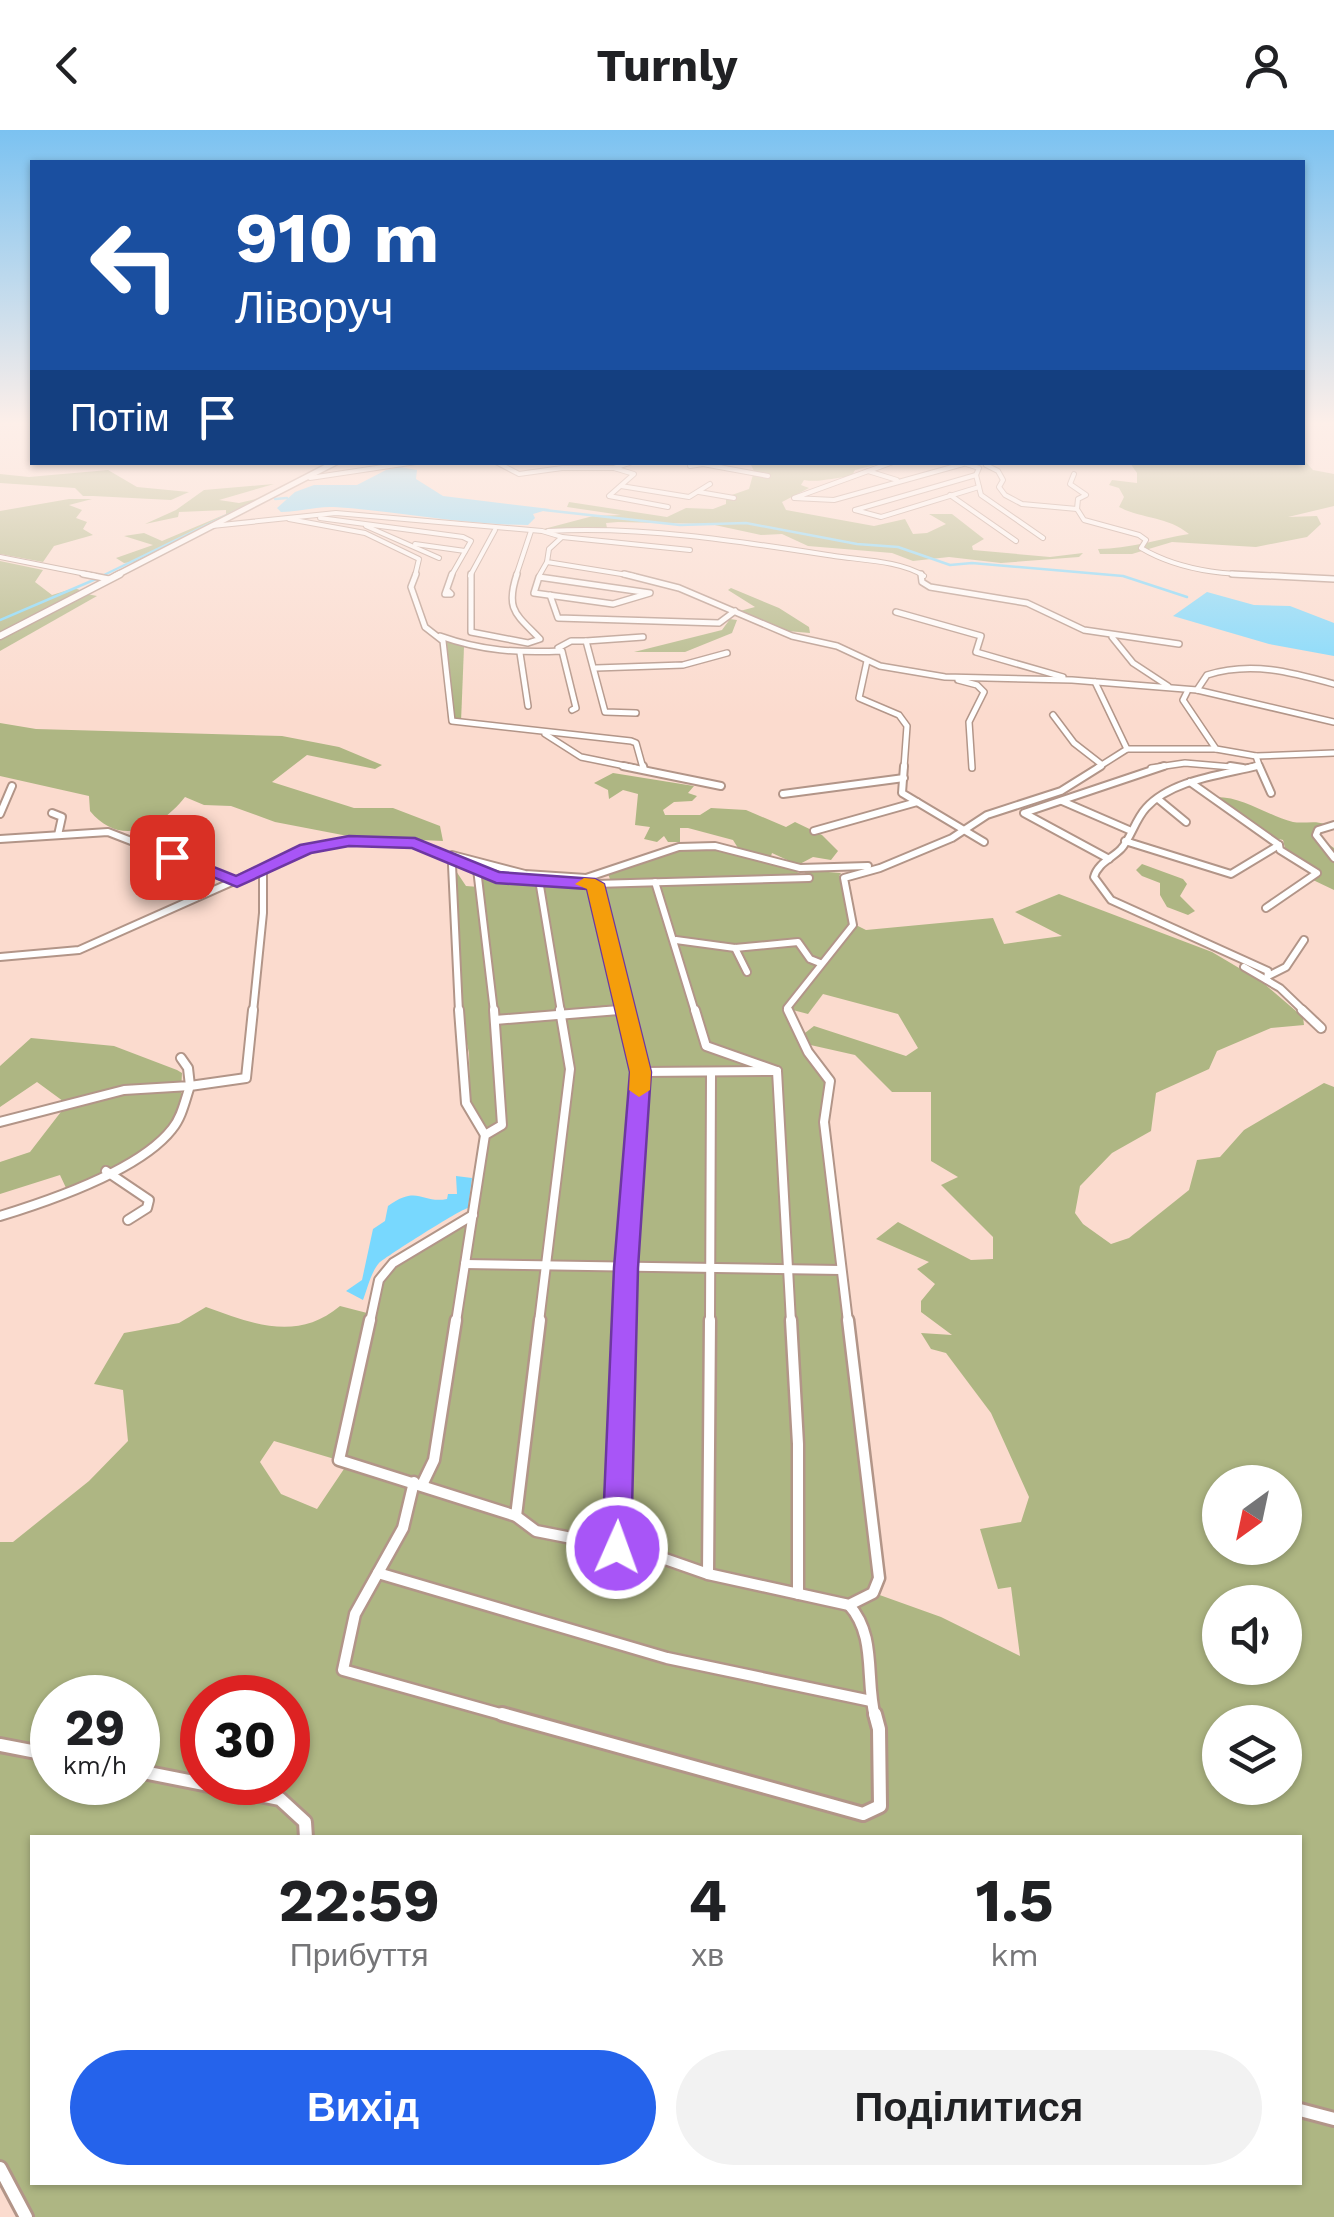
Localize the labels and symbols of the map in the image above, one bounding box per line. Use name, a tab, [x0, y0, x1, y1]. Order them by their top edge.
pin	[130, 815, 215, 900]
north arrow	[1202, 1465, 1302, 1565]
position arrow	[565, 1496, 669, 1600]
speed limit sign: 30	[180, 1675, 310, 1805]

